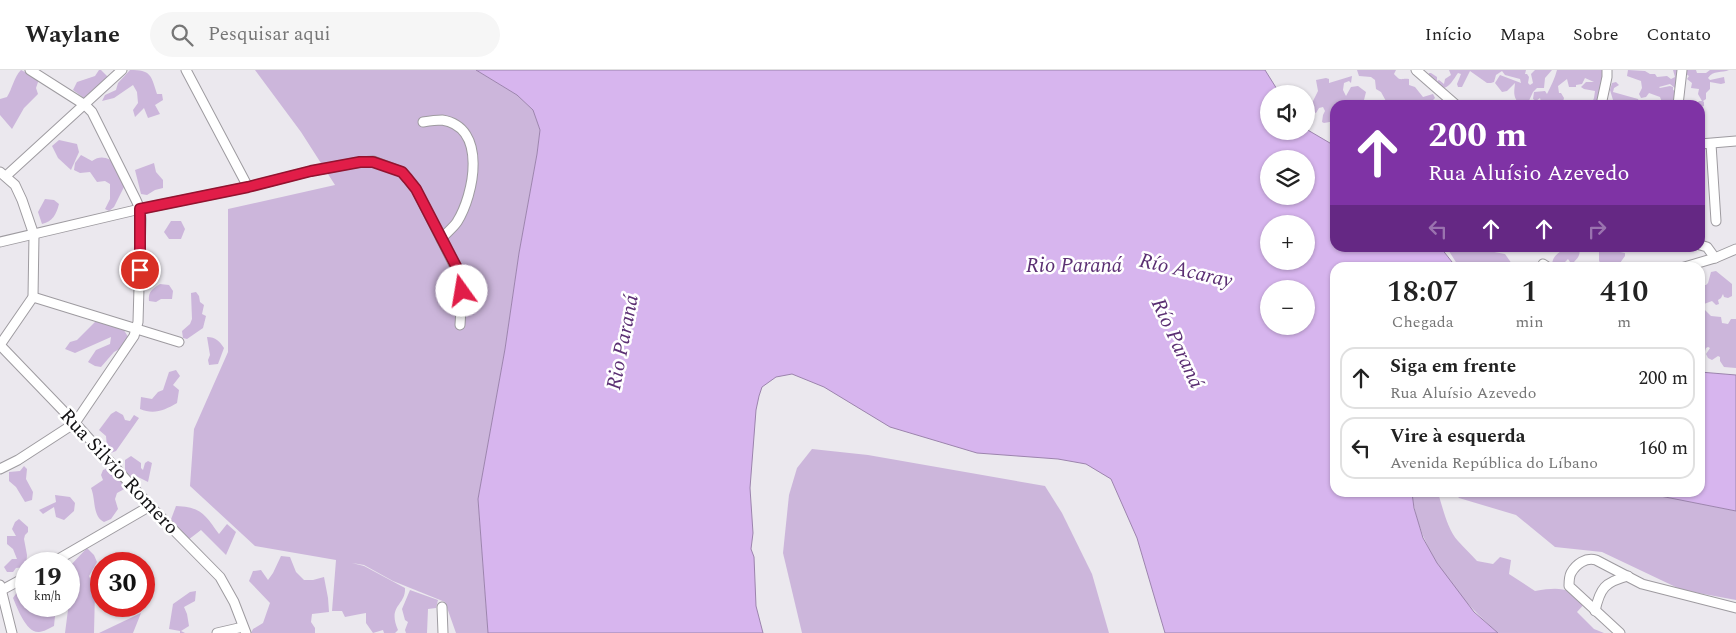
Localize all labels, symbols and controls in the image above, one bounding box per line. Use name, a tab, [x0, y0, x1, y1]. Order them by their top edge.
search box	[150, 12, 500, 57]
text: Waylane	[25, 17, 120, 53]
text: Pesquisar aqui	[208, 20, 331, 49]
icon: search	[168, 21, 196, 49]
text: Início	[1425, 21, 1472, 48]
text: Mapa	[1500, 21, 1545, 48]
text: Sobre	[1573, 21, 1618, 48]
text: Contato	[1646, 21, 1711, 48]
map controls	[1260, 85, 1315, 335]
button: sound	[1260, 85, 1315, 140]
text: 200 m	[1428, 109, 1527, 162]
icon: ahead	[1345, 120, 1410, 185]
button: layers	[1260, 150, 1315, 205]
text: Rua Aluísio Azevedo	[1428, 157, 1629, 190]
button: +	[1260, 215, 1315, 270]
icon: left	[1424, 215, 1452, 243]
icon: ahead	[1477, 215, 1505, 243]
icon: ahead	[1530, 215, 1558, 243]
icon: right	[1583, 215, 1611, 243]
water label: Río Acaray	[1136, 245, 1236, 297]
pin	[119, 249, 161, 291]
water label: Rio Paraná	[1026, 250, 1123, 282]
icon: arrive	[126, 256, 154, 284]
position arrow	[435, 264, 487, 316]
text: 18:07	[1387, 269, 1459, 315]
text: 1	[1521, 269, 1537, 315]
text: 410	[1600, 269, 1648, 315]
button: −	[1260, 280, 1315, 335]
water label: Rio Paraná	[598, 291, 648, 393]
water label: Río Paraná	[1142, 293, 1212, 394]
text: Chegada	[1392, 310, 1454, 334]
text: min	[1515, 310, 1543, 334]
text: m	[1617, 310, 1631, 334]
text: Siga em frente	[1390, 352, 1516, 381]
icon: ahead	[1347, 364, 1375, 392]
text: 200 m	[1638, 364, 1688, 393]
text: Rua Aluísio Azevedo	[1390, 381, 1536, 405]
street label: Rua Silvio Romero	[53, 402, 186, 542]
text: Vire à esquerda	[1390, 422, 1526, 451]
icon: left	[1347, 434, 1375, 462]
text: 160 m	[1638, 434, 1688, 463]
text: Avenida República do Líbano	[1390, 451, 1598, 475]
speed limit sign: 30	[90, 552, 155, 617]
text: 19	[33, 559, 62, 597]
text: km/h	[34, 587, 61, 606]

